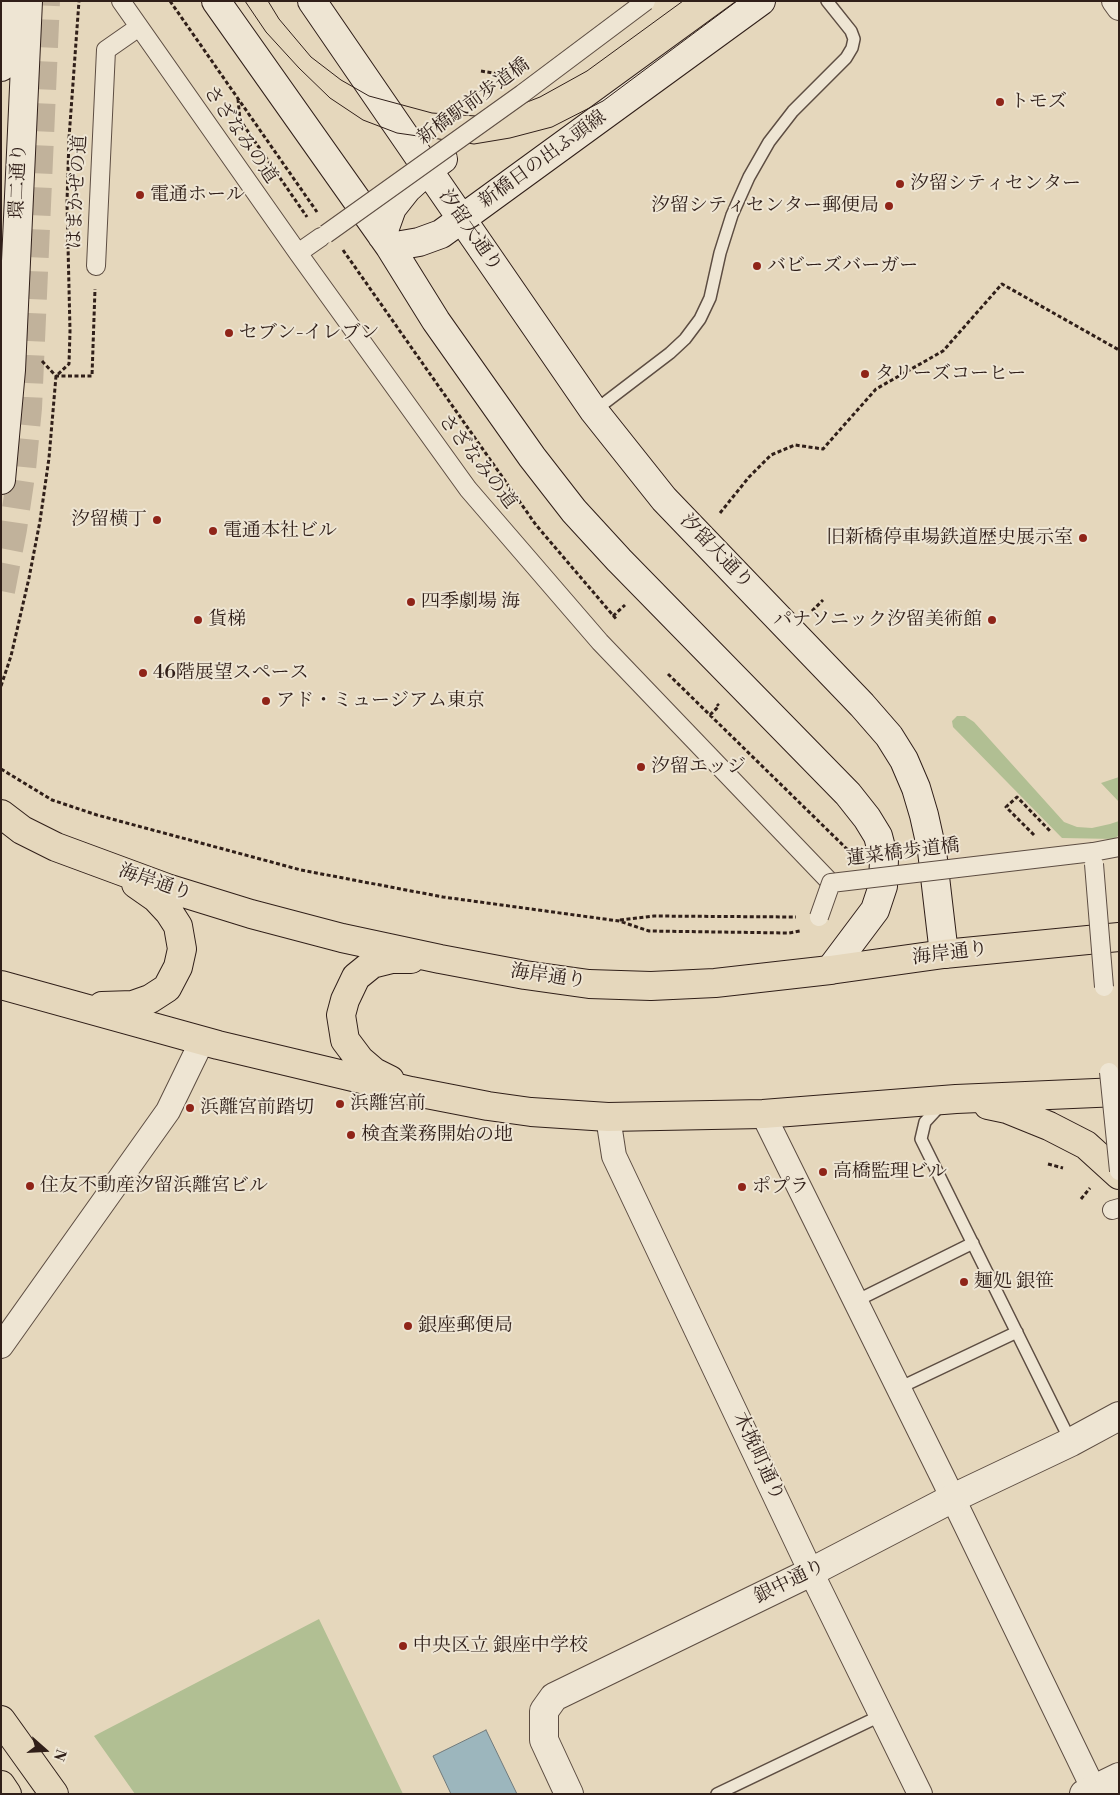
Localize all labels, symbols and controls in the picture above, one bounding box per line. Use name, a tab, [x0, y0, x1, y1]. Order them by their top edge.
street label: 新橋駅前歩道橋	[413, 54, 535, 150]
street label: さざなみの道	[198, 82, 282, 188]
place label: トモズ	[1010, 91, 1067, 113]
marker: トモズ	[994, 96, 1006, 108]
street label: 新橋日の出ふ頭線	[475, 106, 611, 214]
street label: はまかぜの道	[64, 134, 92, 250]
street label: 環二通り	[6, 143, 32, 219]
place label: 汐留シティセンター	[910, 173, 1081, 195]
marker: 汐留シティセンター	[894, 178, 906, 190]
place label: 電通ホール	[150, 184, 245, 206]
street label: 汐留大通り	[433, 186, 507, 276]
marker: 電通ホール	[134, 189, 146, 201]
place label: 汐留シティセンター郵便局	[651, 195, 879, 217]
marker: 汐留シティセンター郵便局	[883, 200, 895, 212]
place label: バビーズバーガー	[767, 255, 918, 277]
marker: バビーズバーガー	[751, 260, 763, 272]
place label: セブン-イレブン	[239, 322, 380, 344]
marker: セブン-イレブン	[223, 327, 235, 339]
place label: タリーズコーヒー	[875, 363, 1026, 385]
marker: タリーズコーヒー	[859, 368, 871, 380]
street label: さざなみの道	[433, 410, 521, 514]
place label: 汐留横丁	[71, 509, 147, 531]
street label: 汐留大通り	[675, 510, 757, 594]
marker: 汐留横丁	[151, 514, 163, 526]
place label: 電通本社ビル	[223, 520, 337, 542]
marker: 電通本社ビル	[207, 525, 219, 537]
place label: 旧新橋停車場鉄道歴史展示室	[826, 527, 1073, 549]
marker: 旧新橋停車場鉄道歴史展示室	[1077, 532, 1089, 544]
place label: 四季劇場 海	[421, 591, 520, 613]
marker: 四季劇場 海	[405, 596, 417, 608]
place label: 貨梯	[208, 609, 246, 631]
place label: パナソニック汐留美術館	[773, 609, 982, 631]
marker: 貨梯	[192, 614, 204, 626]
marker: パナソニック汐留美術館	[986, 614, 998, 626]
place label: 46階展望スペース	[153, 662, 309, 684]
marker: 46階展望スペース	[137, 667, 149, 679]
place label: アド・ミュージアム東京	[276, 690, 485, 712]
marker: アド・ミュージアム東京	[260, 695, 272, 707]
place label: 汐留エッジ	[651, 756, 746, 778]
marker: 汐留エッジ	[635, 761, 647, 773]
street label: 蓮菜橋歩道橋	[845, 835, 961, 871]
street label: 海岸通り	[115, 860, 195, 906]
street label: 海岸通り	[911, 938, 989, 970]
street label: 海岸通り	[509, 960, 587, 994]
place label: 浜離宮前	[350, 1093, 426, 1115]
place label: 浜離宮前踏切	[200, 1097, 314, 1119]
marker: 浜離宮前	[334, 1098, 346, 1110]
marker: 浜離宮前踏切	[184, 1102, 196, 1114]
place label: 検査業務開始の地	[361, 1124, 513, 1146]
marker: 検査業務開始の地	[345, 1129, 357, 1141]
place label: 高橋監理ビル	[833, 1161, 947, 1183]
marker: 高橋監理ビル	[817, 1166, 829, 1178]
place label: 住友不動産汐留浜離宮ビル	[40, 1175, 268, 1197]
place label: ポプラ	[752, 1176, 809, 1198]
marker: 住友不動産汐留浜離宮ビル	[24, 1180, 36, 1192]
marker: ポプラ	[736, 1181, 748, 1193]
place label: 麺処 銀笹	[974, 1271, 1054, 1293]
marker: 麺処 銀笹	[958, 1276, 970, 1288]
place label: 銀座郵便局	[418, 1315, 513, 1337]
marker: 銀座郵便局	[402, 1320, 414, 1332]
street label: 木挽町通り	[728, 1409, 788, 1505]
street label: 銀中通り	[751, 1555, 829, 1609]
place label: 中央区立 銀座中学校	[413, 1635, 588, 1657]
marker: 中央区立 銀座中学校	[397, 1640, 409, 1652]
north arrow	[20, 1725, 70, 1775]
text: N	[49, 1747, 69, 1763]

